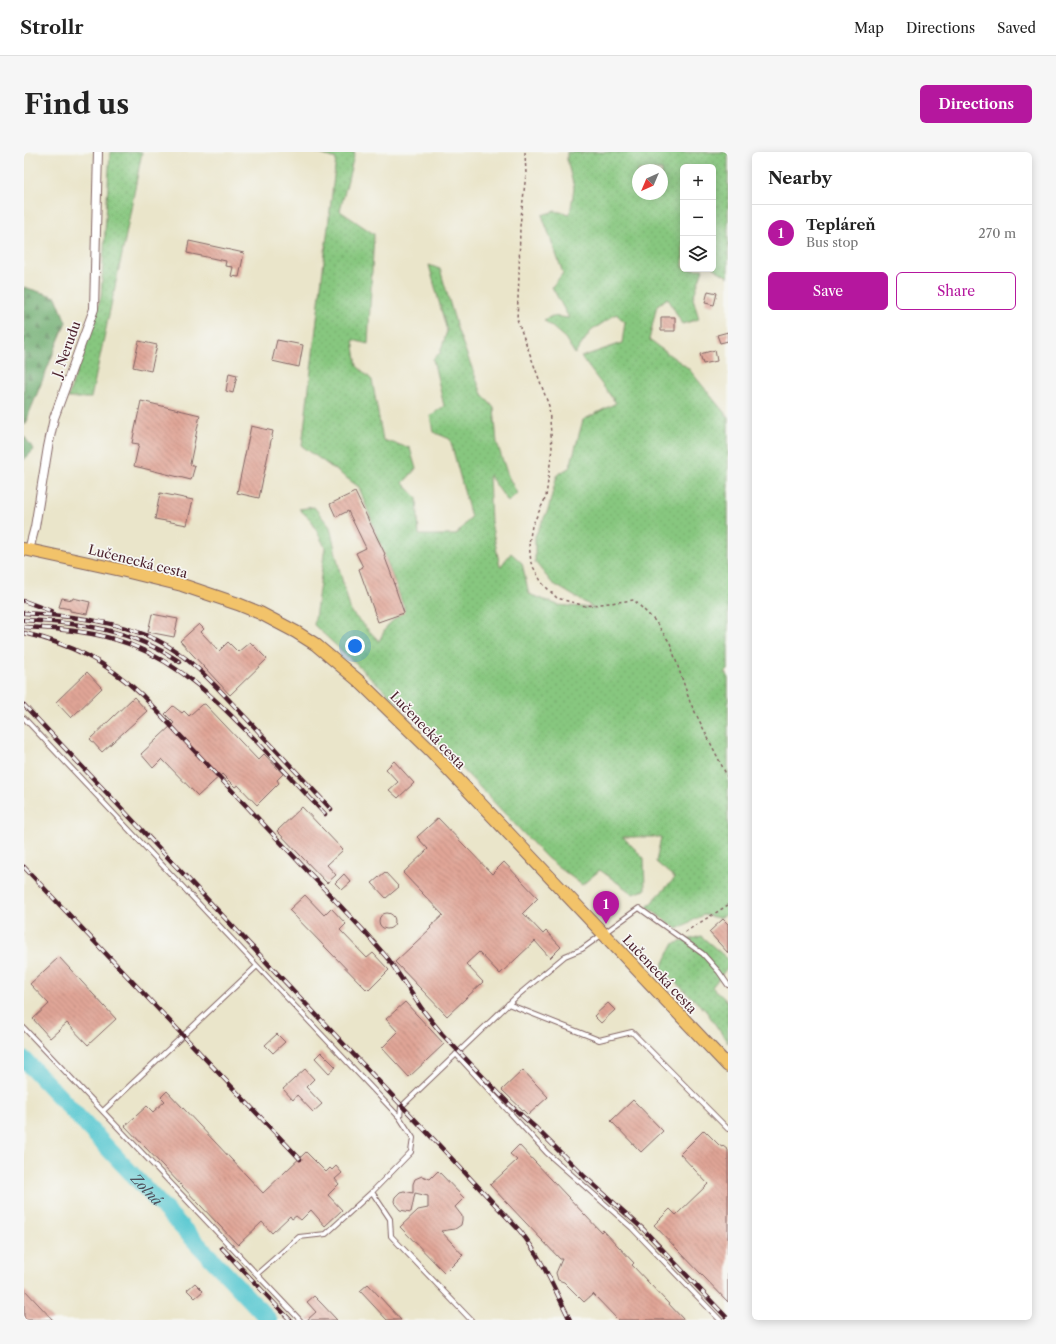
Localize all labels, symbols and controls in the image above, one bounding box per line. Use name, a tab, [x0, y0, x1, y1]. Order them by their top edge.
text: Strollr	[20, 16, 84, 39]
text: Map	[854, 19, 884, 37]
text: Directions	[906, 19, 975, 37]
text: Saved	[997, 19, 1036, 37]
button: Directions	[920, 85, 1032, 123]
text: Find us	[24, 87, 129, 121]
north arrow	[632, 164, 668, 200]
map controls	[680, 164, 716, 272]
button: +	[680, 164, 716, 200]
text: Nearby	[768, 168, 832, 188]
button: −	[680, 200, 716, 236]
text: Tepláreň	[806, 215, 876, 234]
text: 1	[778, 225, 784, 241]
text: 270 m	[978, 225, 1016, 241]
text: Bus stop	[806, 234, 858, 250]
button: layers	[680, 236, 716, 272]
button: Save	[768, 272, 888, 310]
button: Share	[896, 272, 1016, 310]
street label: J. Nerudu	[48, 319, 84, 381]
street label: Lučenecká cesta	[87, 541, 189, 581]
your location	[345, 636, 365, 656]
street label: Lučenecká cesta	[387, 688, 469, 772]
pin: 1	[593, 891, 619, 924]
street label: Lučenecká cesta	[620, 931, 701, 1017]
water label: Zolná	[126, 1169, 167, 1210]

